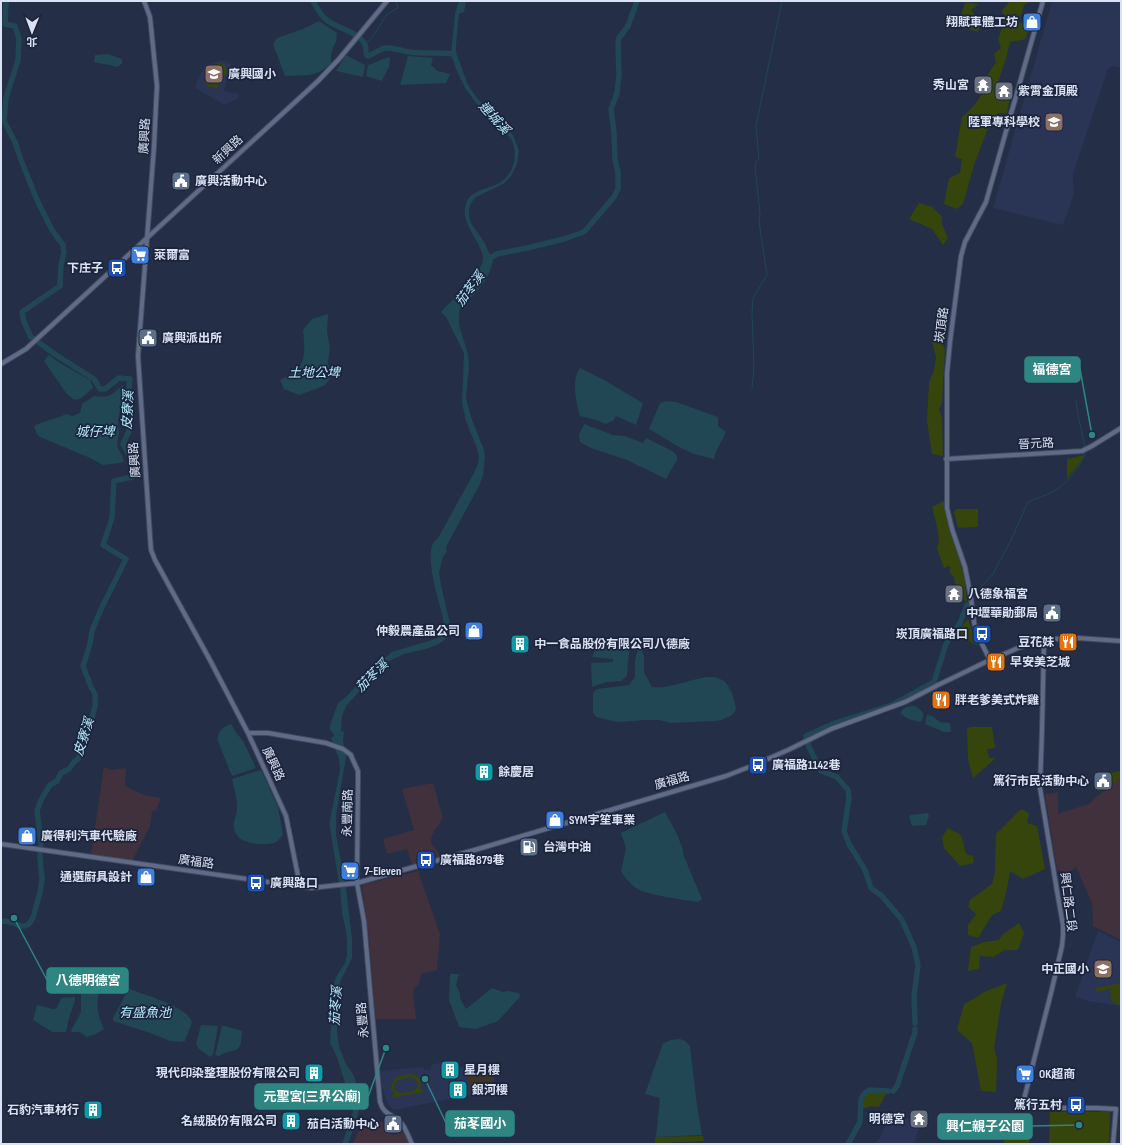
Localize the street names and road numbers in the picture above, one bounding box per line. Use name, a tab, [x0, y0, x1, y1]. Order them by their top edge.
street label: 廣興路	[137, 118, 153, 154]
street label: 新興路	[210, 132, 246, 168]
street label: 崁頂路	[932, 306, 952, 344]
street label: 晉元路	[1018, 436, 1054, 452]
street label: 廣興路	[126, 442, 144, 478]
street label: 廣興路	[259, 745, 287, 783]
street label: 廣福路	[653, 769, 691, 793]
street label: 永豐南路	[340, 789, 356, 837]
street label: 廣福路	[177, 852, 215, 872]
street label: 興仁路二段	[1057, 871, 1079, 933]
street label: 永豐路	[354, 1001, 372, 1039]

